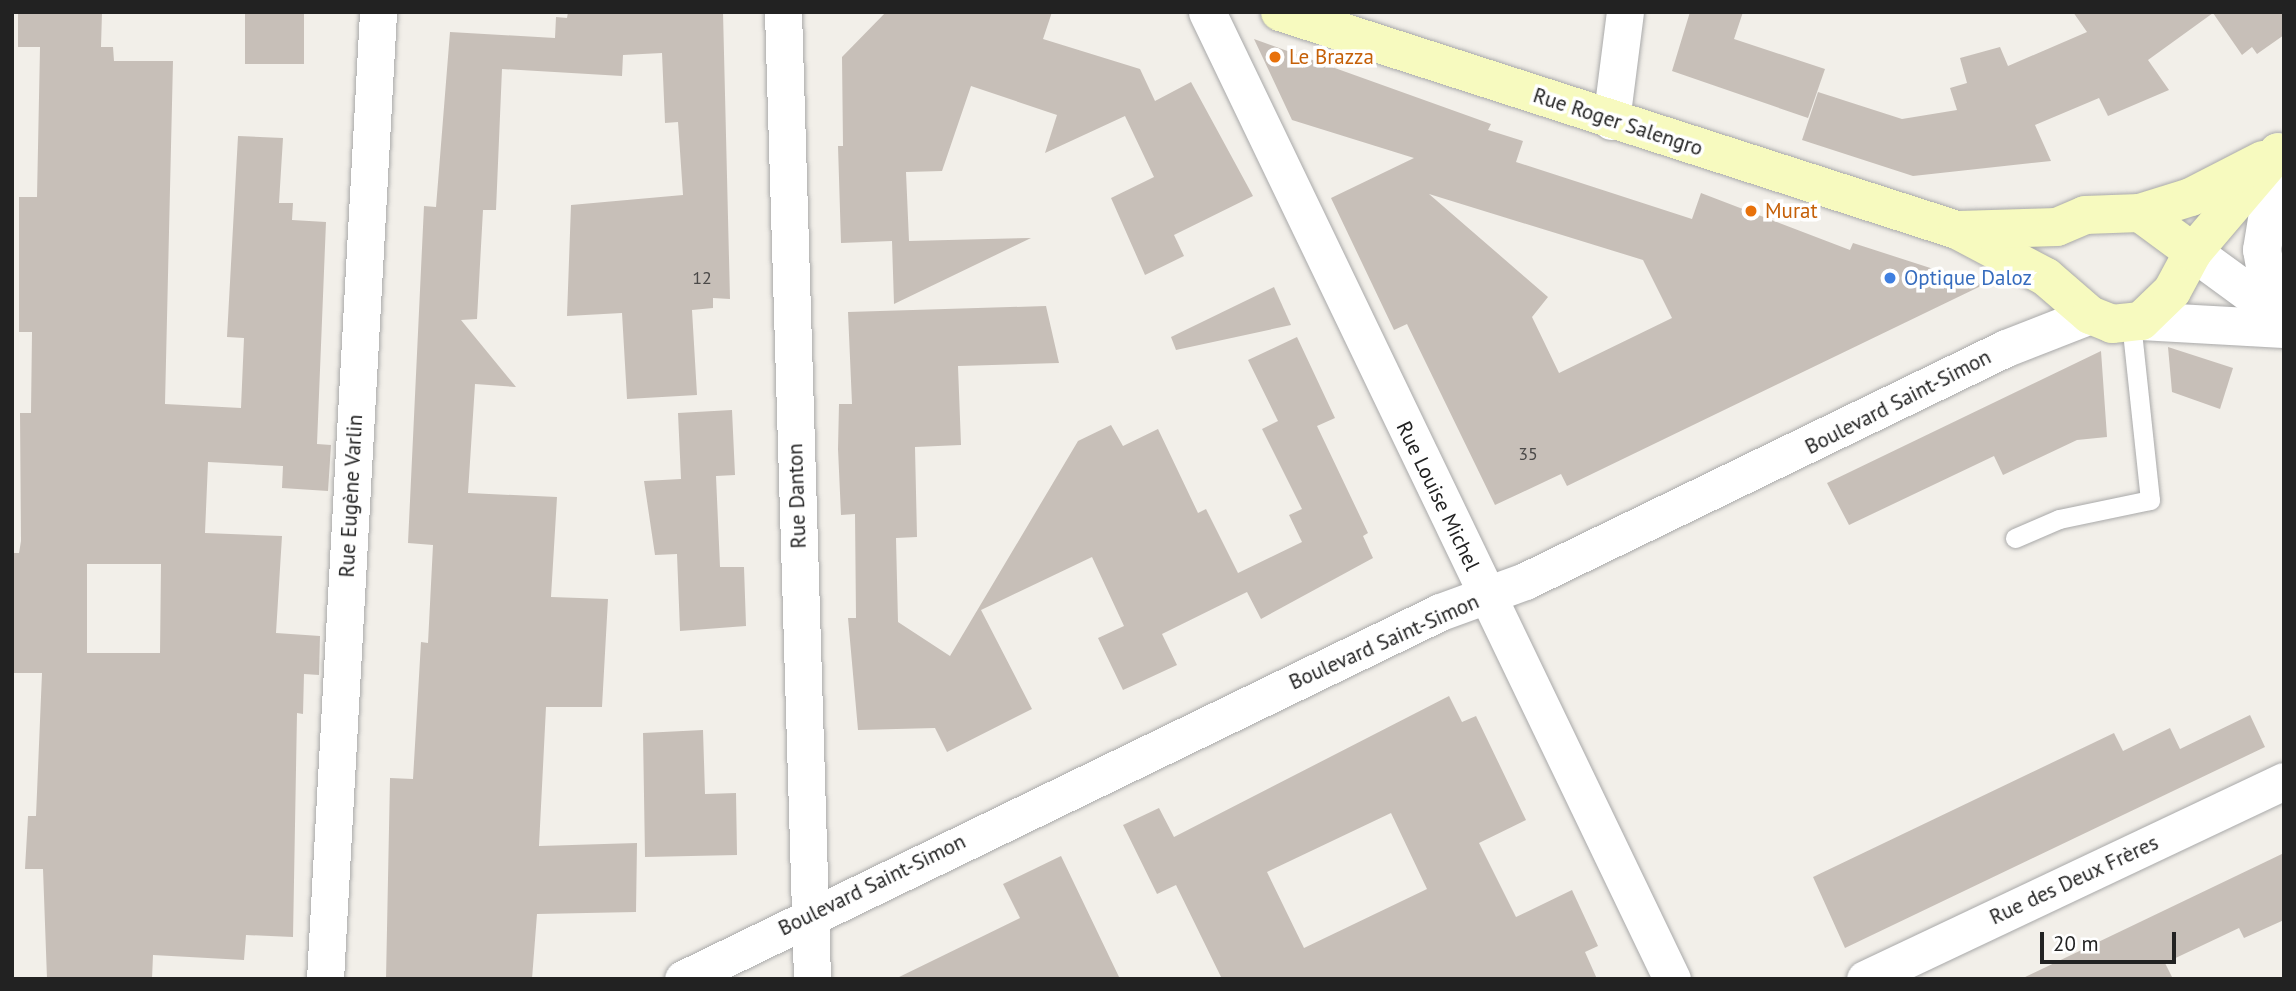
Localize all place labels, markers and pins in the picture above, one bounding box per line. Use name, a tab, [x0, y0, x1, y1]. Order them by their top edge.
place label: Le Brazza	[1289, 44, 1374, 70]
marker: Le Brazza	[1267, 49, 1283, 65]
place label: Murat	[1765, 198, 1818, 224]
marker: Murat	[1743, 203, 1759, 219]
place label: Optique Daloz	[1904, 265, 2032, 291]
marker: Optique Daloz	[1882, 270, 1898, 286]

